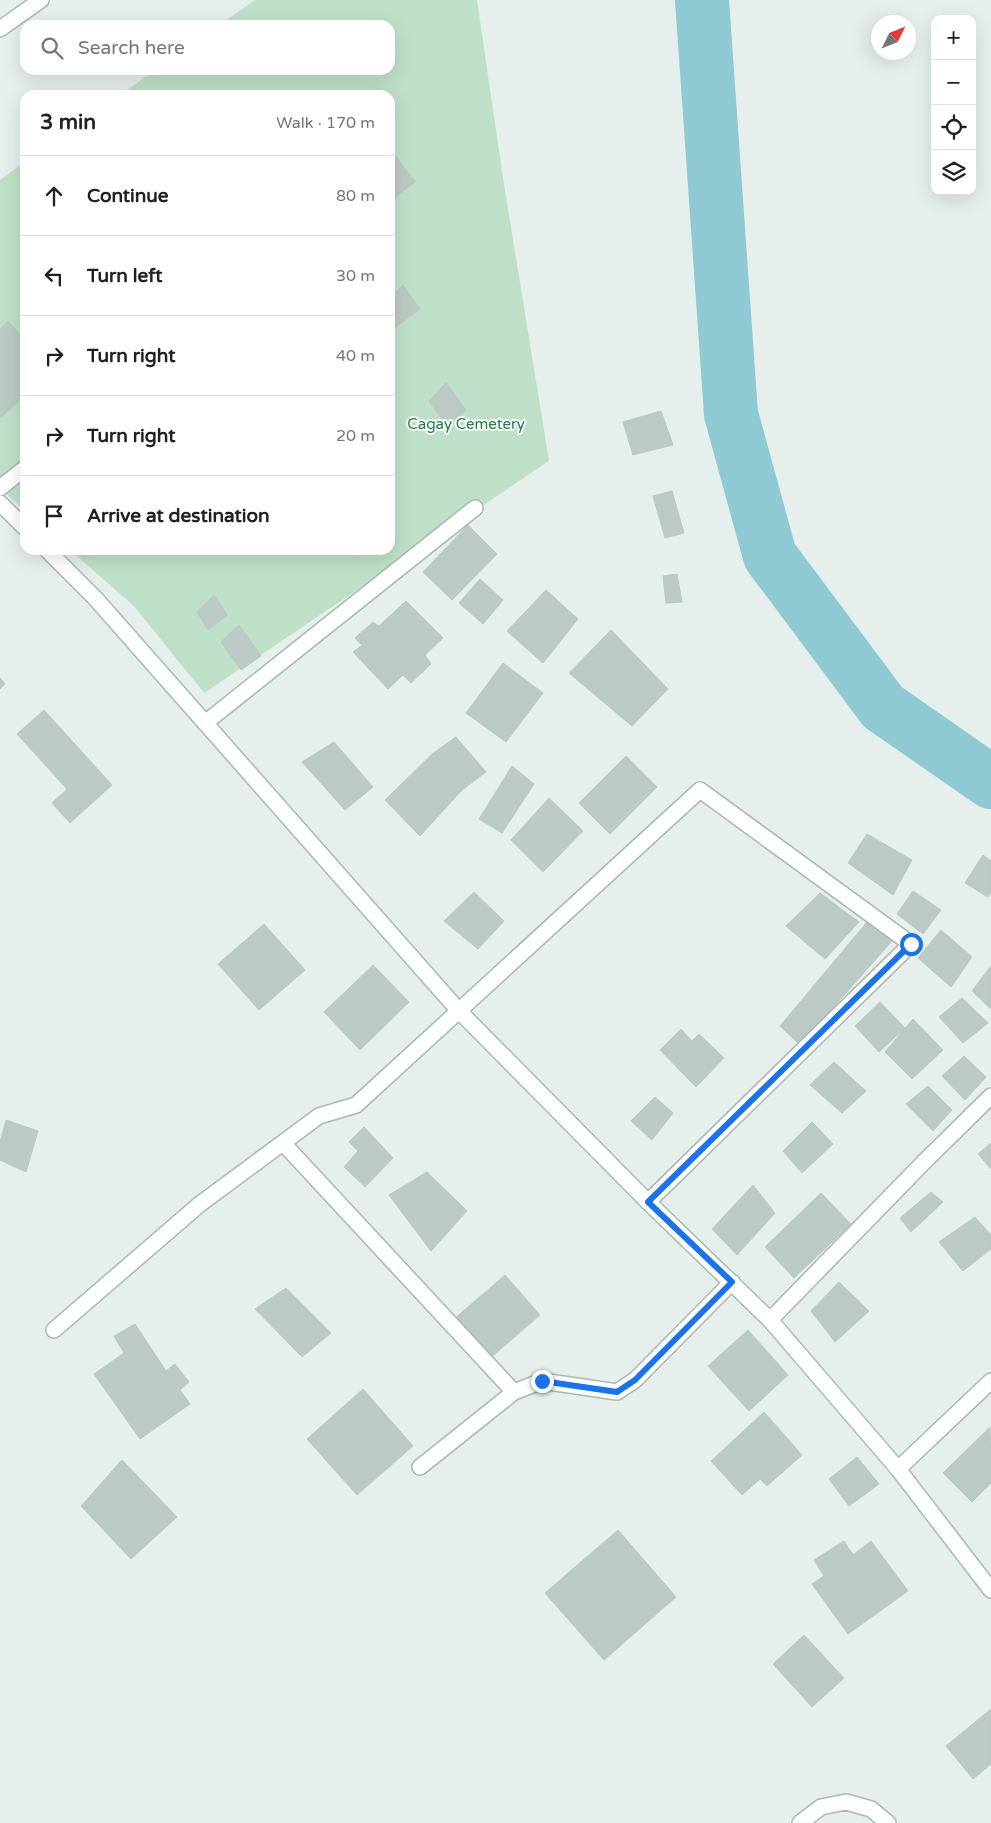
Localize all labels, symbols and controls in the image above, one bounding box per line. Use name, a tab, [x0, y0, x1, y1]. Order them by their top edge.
north arrow	[871, 15, 916, 60]
map controls	[931, 15, 976, 195]
button: +	[931, 15, 976, 60]
search box	[20, 20, 395, 75]
icon: search	[38, 34, 66, 62]
text: Search here	[78, 37, 185, 59]
button: −	[931, 60, 976, 105]
button: locate	[931, 105, 976, 150]
text: 3 min	[40, 110, 96, 135]
text: Walk · 170 m	[276, 113, 375, 133]
button: layers	[931, 150, 976, 195]
icon: ahead	[40, 182, 68, 210]
text: Continue	[87, 185, 169, 207]
text: 80 m	[336, 186, 375, 206]
icon: left	[40, 262, 68, 290]
text: Turn left	[87, 265, 163, 287]
text: 30 m	[336, 266, 375, 286]
icon: right	[40, 342, 68, 370]
text: Turn right	[87, 345, 175, 367]
text: 40 m	[336, 346, 375, 366]
park label: Cagay Cemetery	[407, 415, 525, 433]
icon: right	[40, 422, 68, 450]
text: Turn right	[87, 425, 175, 447]
text: 20 m	[336, 426, 375, 446]
icon: arrive	[40, 502, 68, 530]
text: Arrive at destination	[87, 505, 270, 527]
route start	[900, 933, 923, 956]
route end	[531, 1370, 554, 1393]

